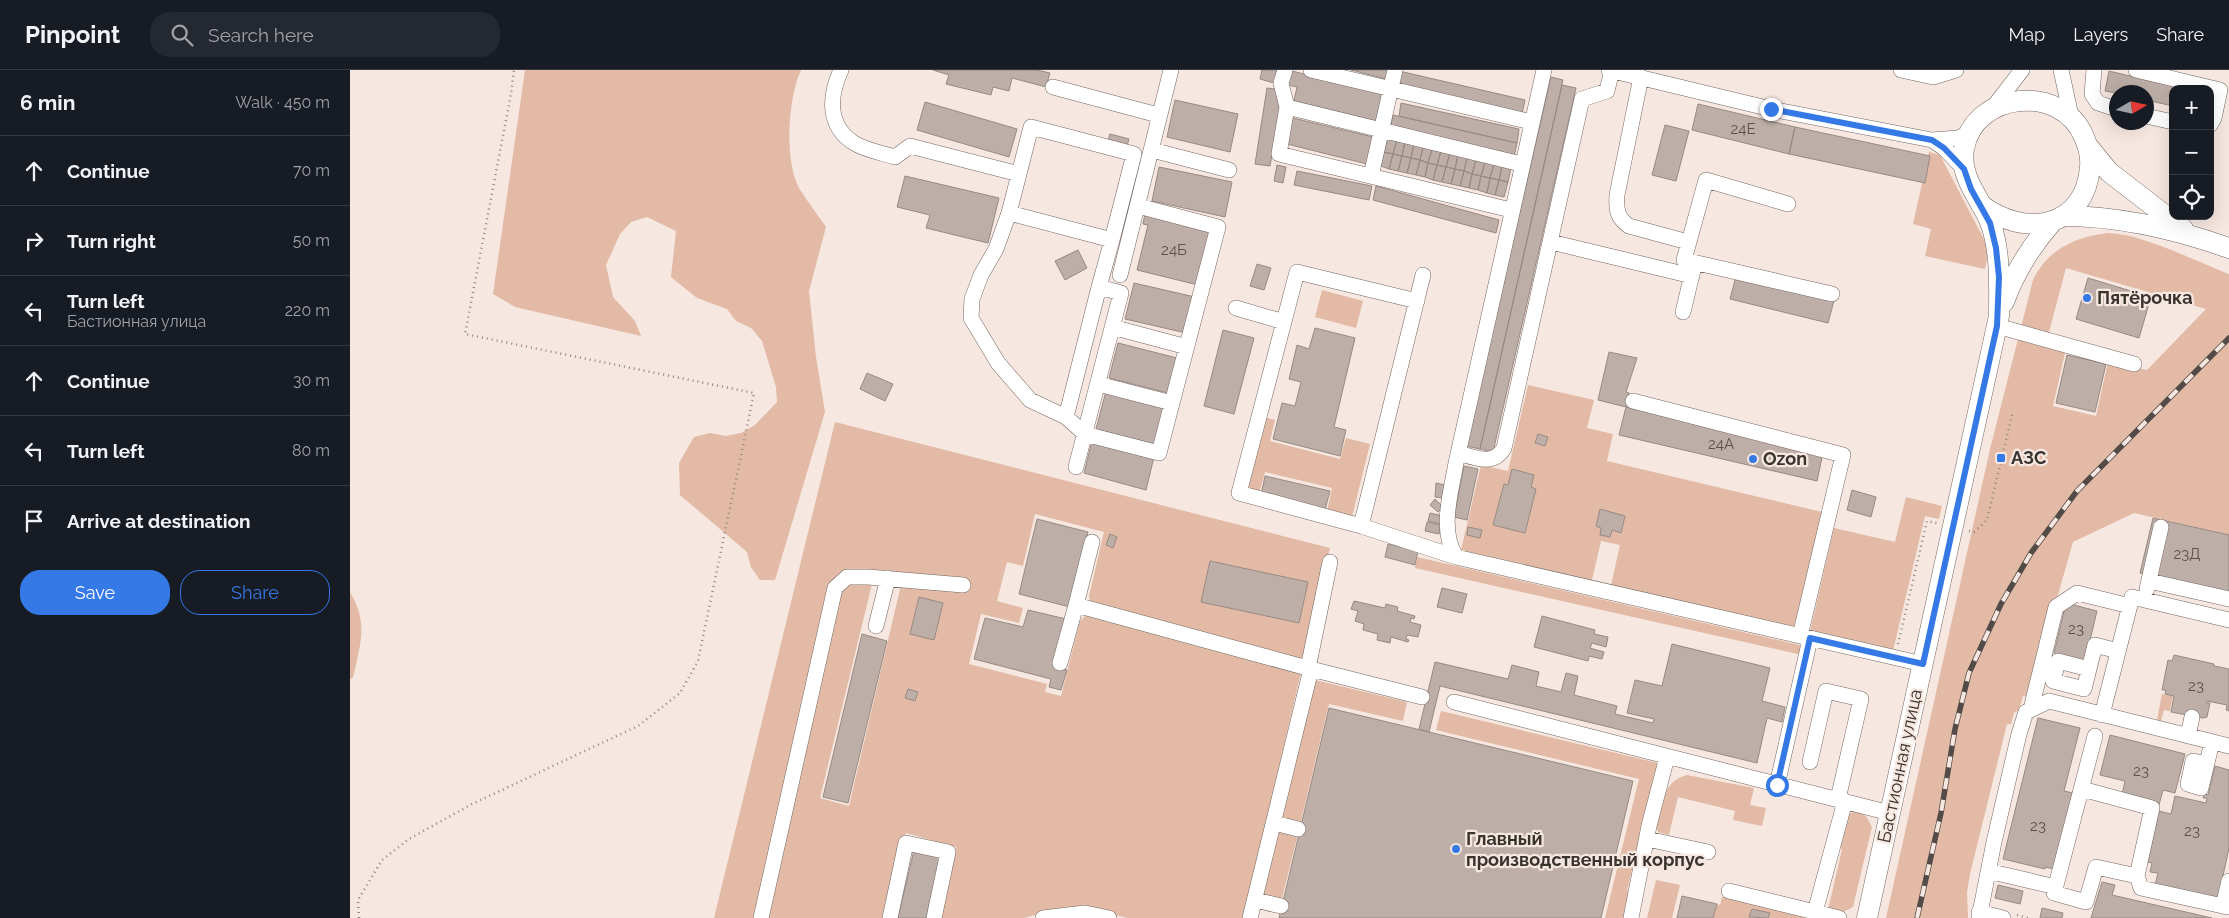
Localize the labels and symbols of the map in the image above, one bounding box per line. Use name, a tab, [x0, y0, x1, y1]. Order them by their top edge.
north arrow	[2109, 85, 2154, 130]
route end	[1760, 98, 1783, 121]
house number: 24Е	[1730, 120, 1756, 138]
house number: 24Б	[1161, 241, 1187, 259]
place label: Пятёрочка	[2097, 287, 2193, 308]
marker: Пятёрочка	[2081, 292, 2093, 304]
house number: 24А	[1708, 435, 1734, 453]
place label: АЗС	[2011, 447, 2046, 468]
place label: Ozon	[1763, 448, 1807, 469]
marker: АЗС	[1995, 452, 2007, 464]
marker: Ozon	[1747, 453, 1759, 465]
house number: 23Д	[2173, 545, 2201, 563]
house number: 23	[2068, 620, 2084, 638]
house number: 23	[2188, 677, 2204, 695]
street label: Бастионная улица	[1873, 687, 1926, 845]
house number: 23	[2133, 762, 2149, 780]
route start	[1766, 774, 1789, 797]
house number: 23	[2030, 817, 2046, 835]
house number: 23	[2184, 822, 2200, 840]
place label: Главный производственный корпус	[1466, 828, 1705, 870]
marker: Главный производственный корпус	[1450, 843, 1462, 855]

